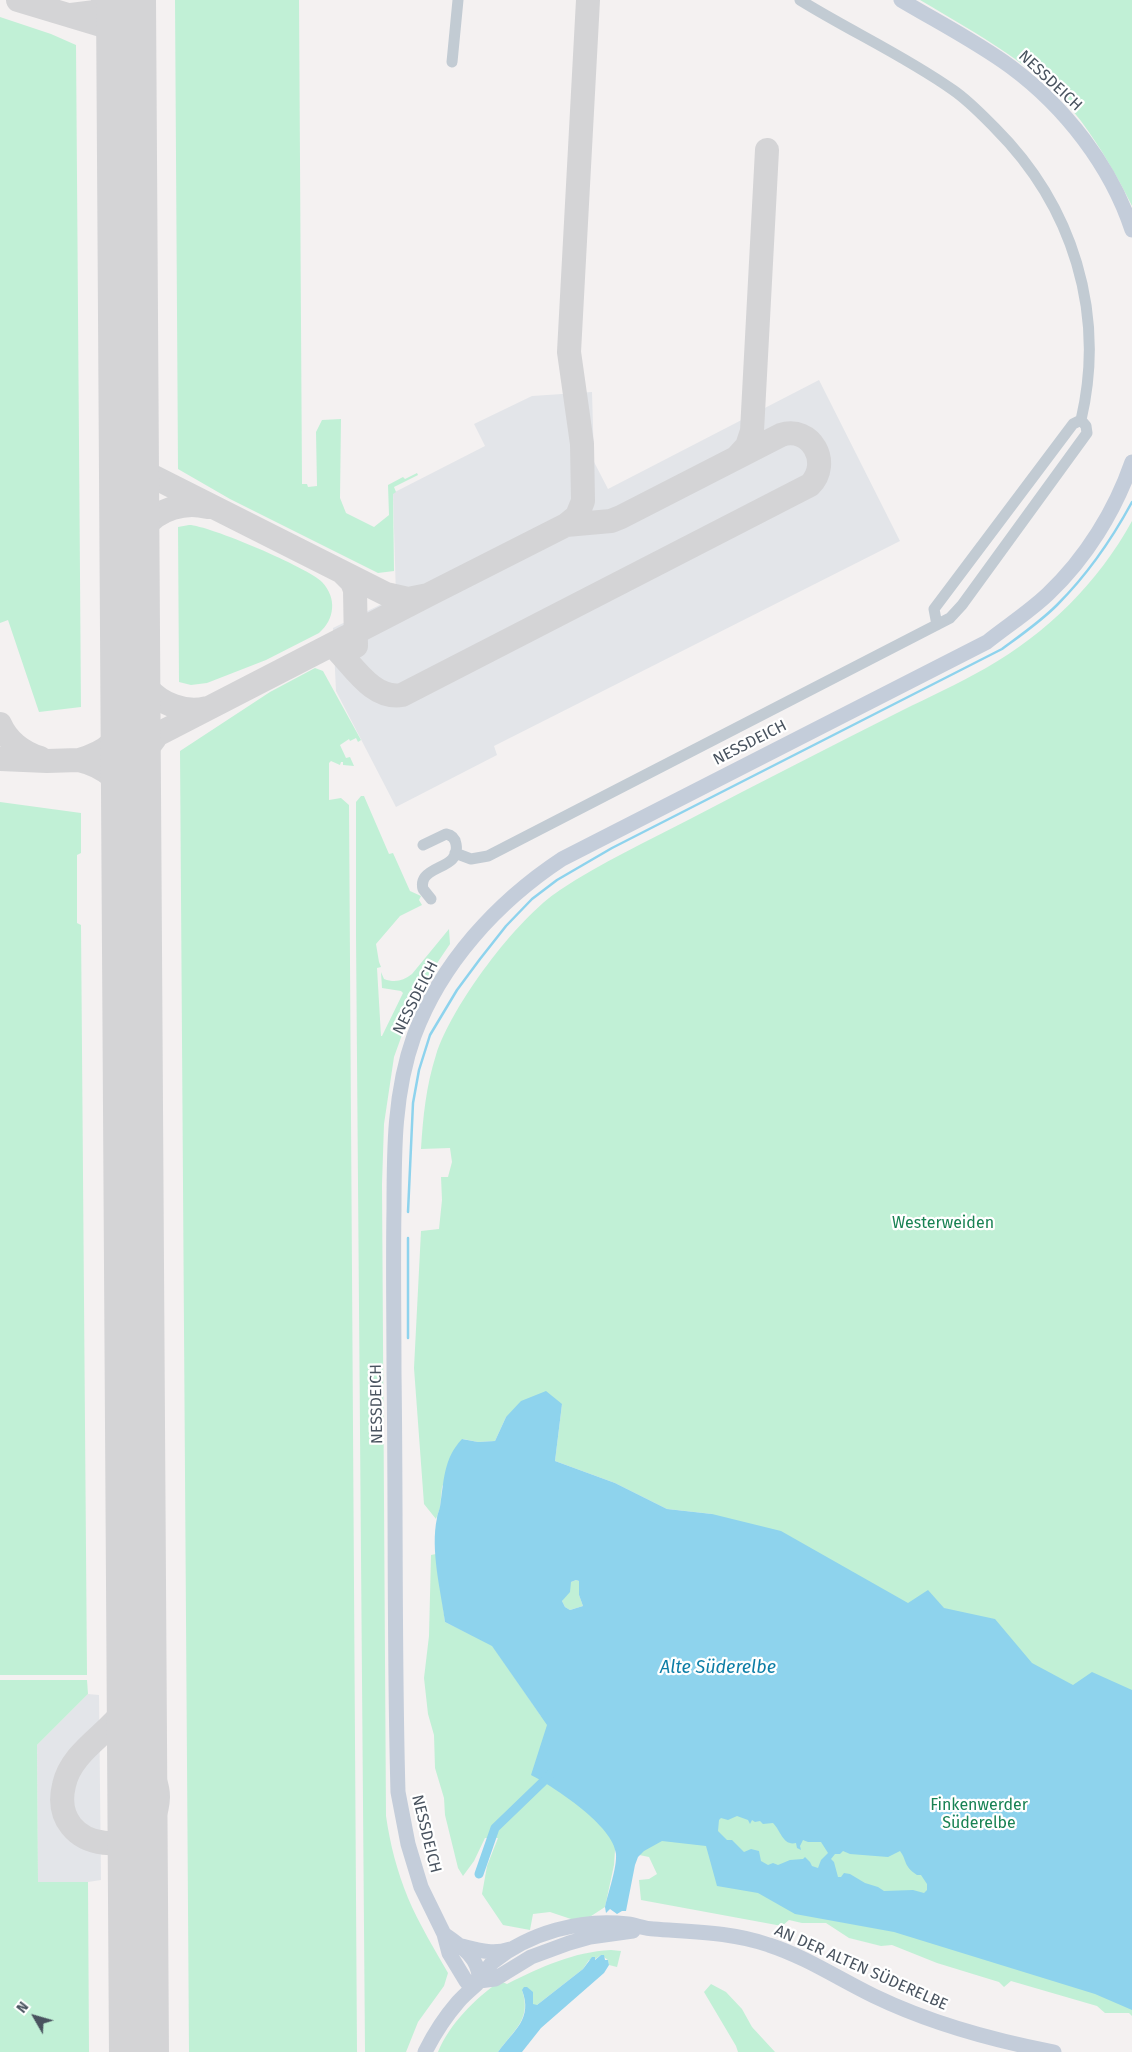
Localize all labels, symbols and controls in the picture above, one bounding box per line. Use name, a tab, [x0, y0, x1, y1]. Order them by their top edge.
street label: NESSDEICH	[1014, 47, 1086, 115]
street label: NESSDEICH	[710, 716, 790, 770]
street label: NESSDEICH	[389, 958, 443, 1038]
park label: Westerweiden	[892, 1214, 994, 1234]
street label: NESSDEICH	[367, 1364, 387, 1444]
water label: Alte Süderelbe	[660, 1657, 776, 1679]
street label: NESSDEICH	[407, 1793, 445, 1875]
park label: Finkenwerder Süderelbe	[930, 1796, 1028, 1834]
street label: AN DER ALTEN SÜDERELBE	[771, 1921, 951, 2015]
north arrow	[10, 1992, 60, 2042]
text: N	[13, 1999, 32, 2016]

